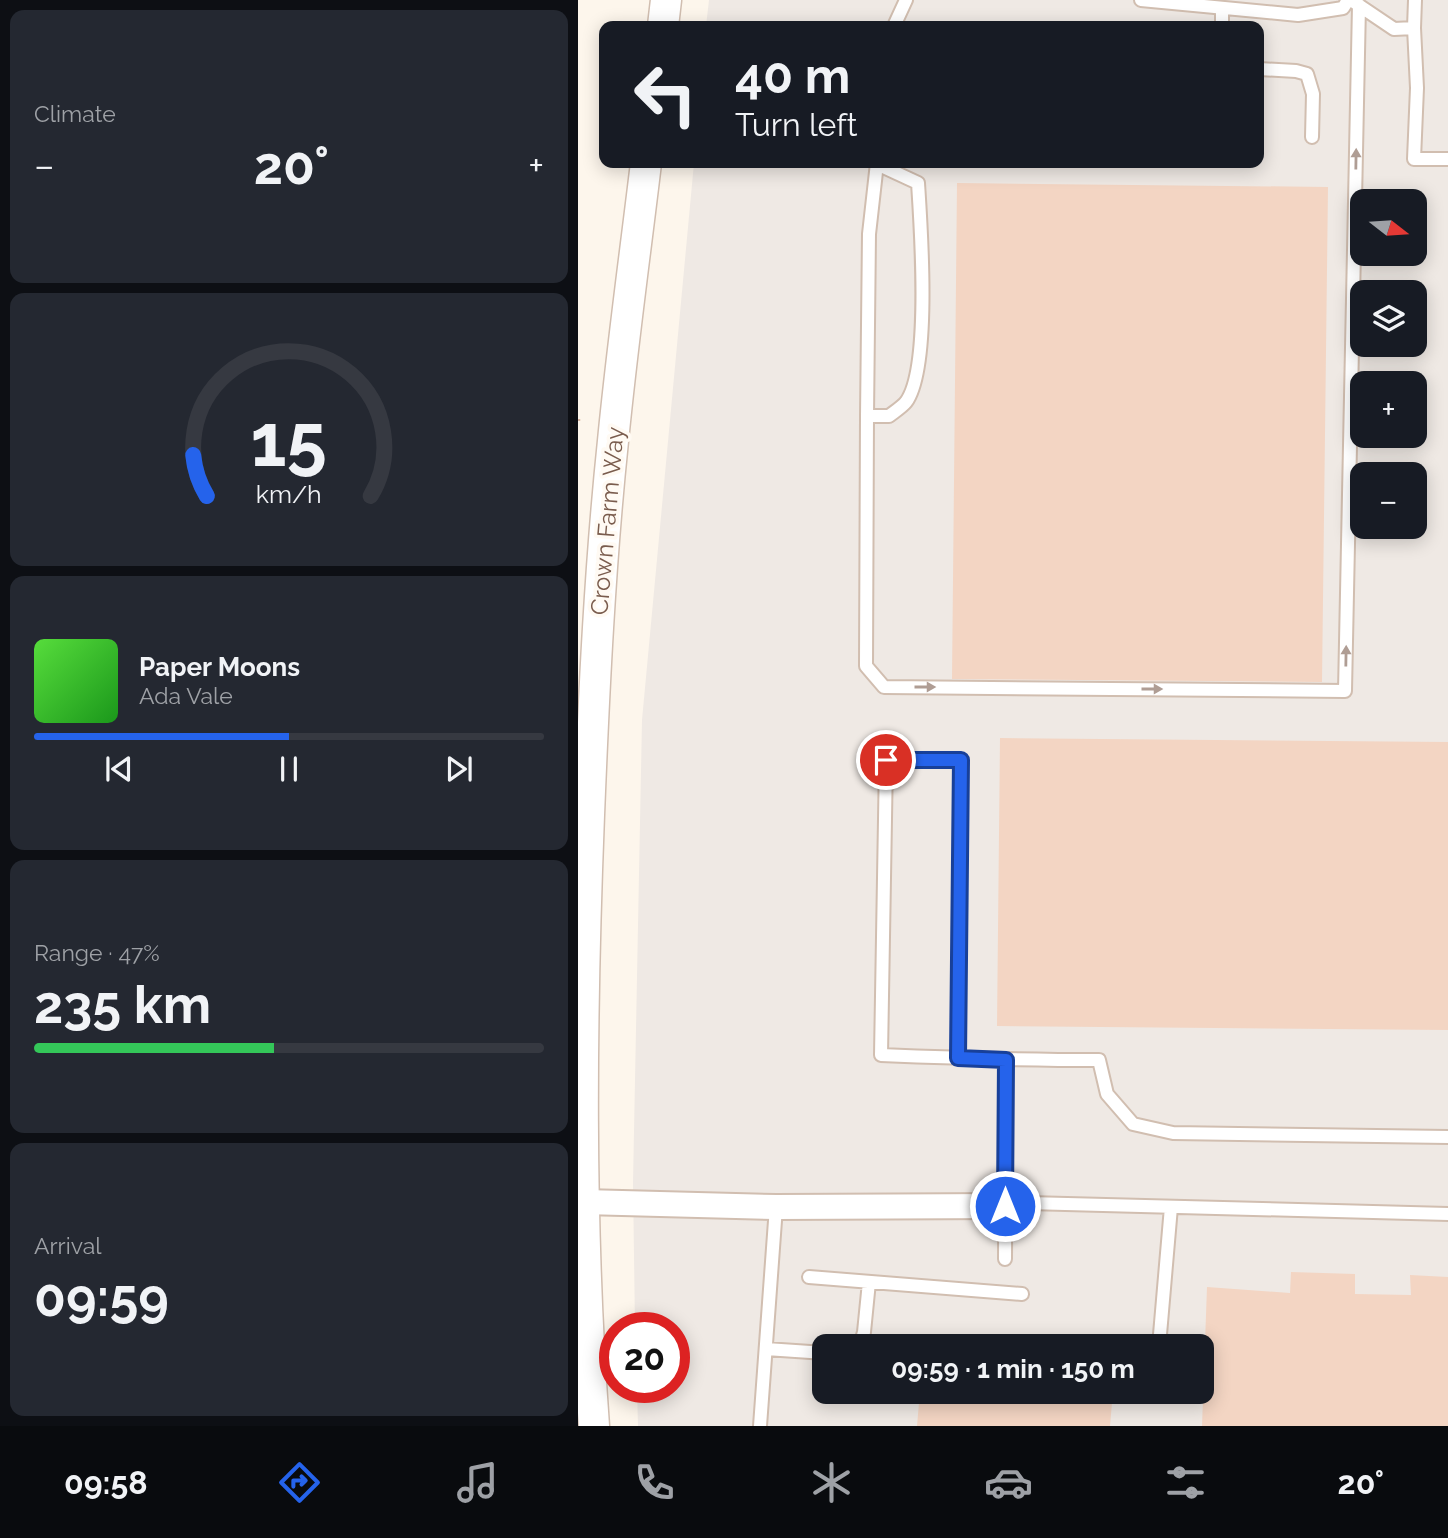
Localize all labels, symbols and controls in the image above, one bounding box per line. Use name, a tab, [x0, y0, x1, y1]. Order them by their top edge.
text: 40 m	[735, 47, 850, 104]
icon: left	[620, 49, 711, 140]
text: Climate	[34, 100, 116, 127]
text: Turn left	[735, 106, 857, 143]
text: 20°	[254, 135, 329, 196]
text: −	[34, 143, 54, 188]
text: +	[528, 143, 544, 188]
one-way arrow	[1350, 148, 1361, 170]
north arrow	[1350, 189, 1427, 266]
map controls	[1350, 189, 1427, 539]
button: layers	[1350, 280, 1427, 357]
button: +	[1350, 371, 1427, 448]
text: 15	[251, 398, 327, 483]
street label: Crown Farm Way	[584, 426, 630, 616]
button: −	[1350, 462, 1427, 539]
text: km/h	[256, 479, 322, 509]
one-way arrow	[1340, 645, 1352, 667]
text: Paper Moons	[139, 652, 300, 682]
one-way arrow	[914, 681, 936, 693]
text: Ada Vale	[139, 682, 233, 709]
one-way arrow	[1141, 683, 1163, 695]
pin	[856, 730, 916, 790]
icon: arrive	[867, 741, 905, 779]
icon: previous	[100, 750, 138, 788]
icon: pause	[270, 750, 308, 788]
icon: next	[440, 750, 478, 788]
text: Range · 47%	[34, 939, 160, 966]
text: 235 km	[34, 974, 211, 1035]
position arrow	[968, 1169, 1042, 1243]
text: Arrival	[34, 1232, 101, 1259]
text: 09:59	[34, 1267, 169, 1328]
speed limit sign: 20	[599, 1312, 690, 1403]
text: 09:59 · 1 min · 150 m	[891, 1354, 1135, 1384]
icon: directions	[275, 1458, 324, 1507]
icon: music	[453, 1458, 502, 1507]
icon: phone	[630, 1458, 679, 1507]
icon: climate	[807, 1458, 856, 1507]
icon: car	[984, 1458, 1033, 1507]
icon: filters	[1161, 1458, 1210, 1507]
text: 09:58	[64, 1464, 147, 1501]
text: 20°	[1338, 1464, 1384, 1501]

